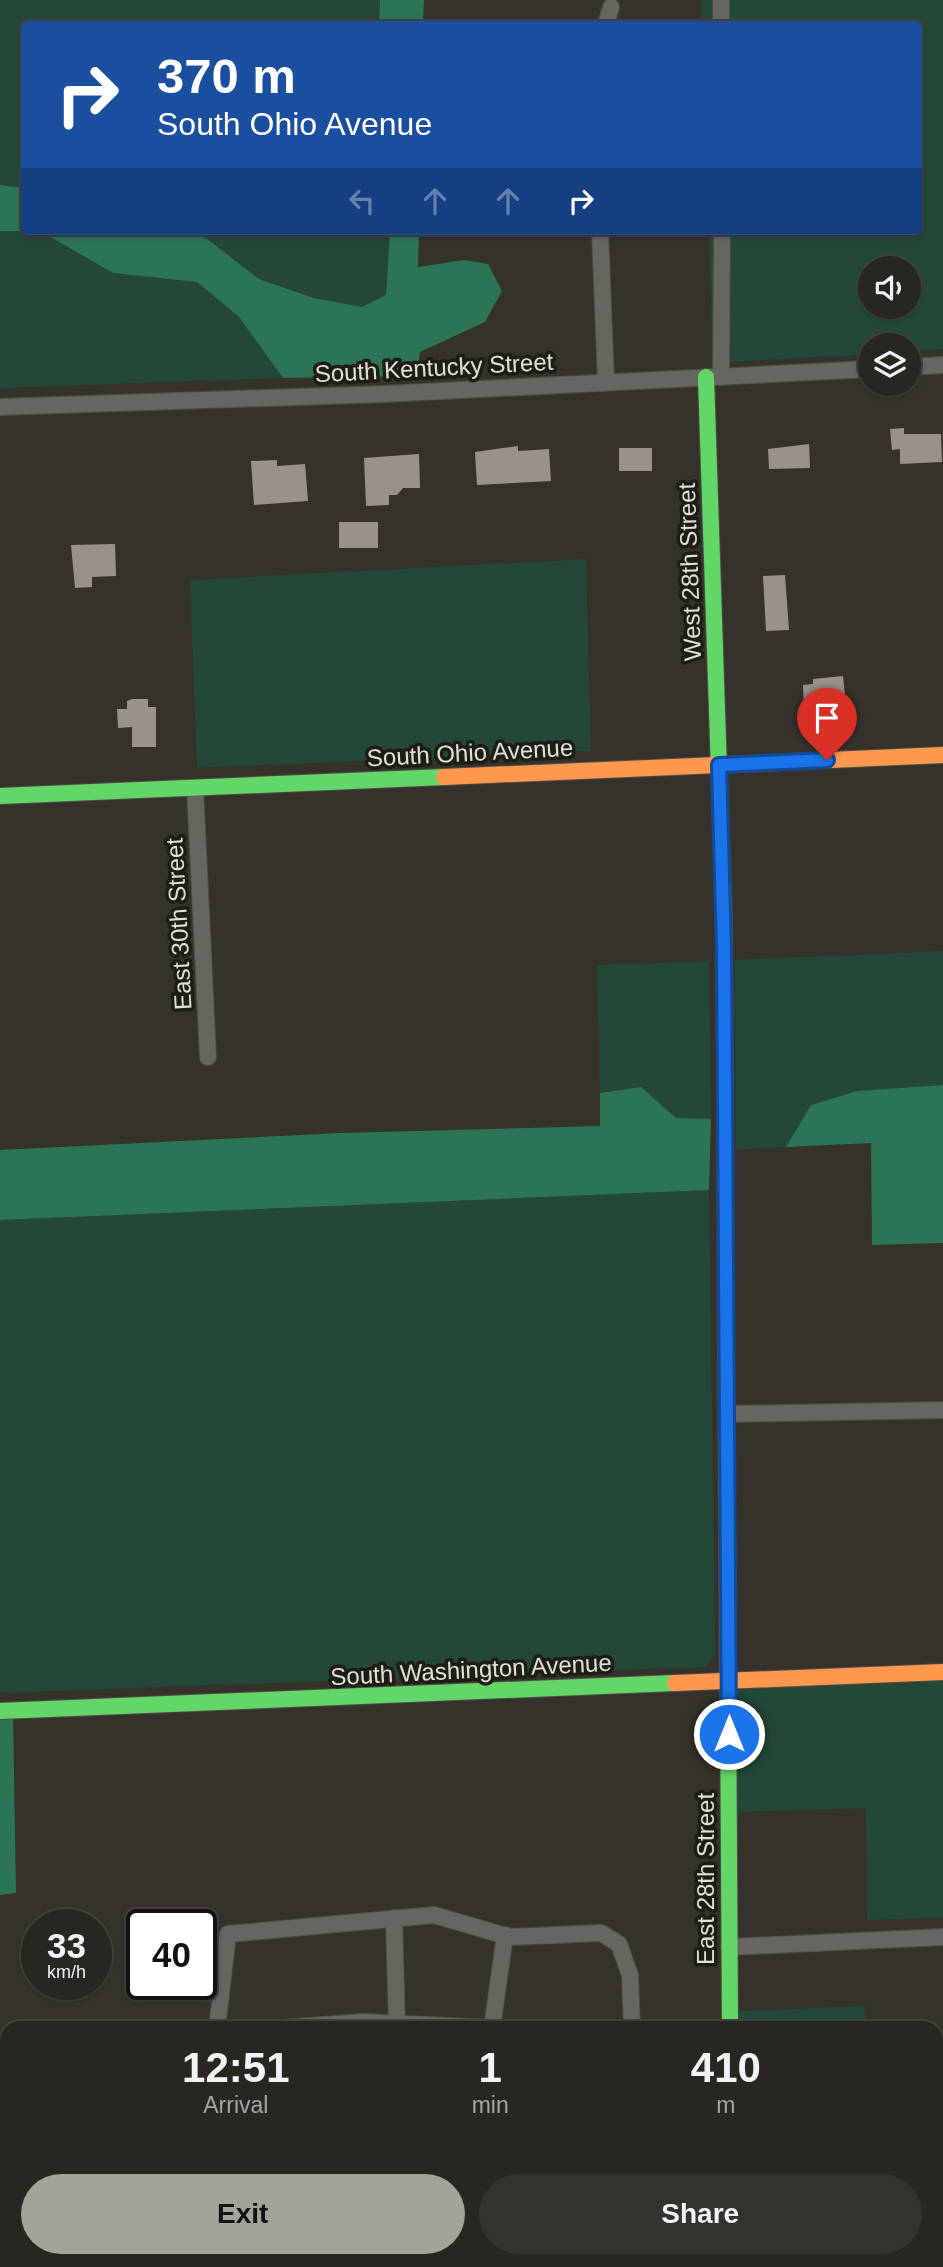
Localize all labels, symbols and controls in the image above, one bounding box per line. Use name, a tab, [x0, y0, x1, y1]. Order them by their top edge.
icon: right	[42, 49, 133, 140]
text: 370 m	[157, 49, 296, 103]
text: South Ohio Avenue	[157, 106, 432, 142]
icon: left	[343, 182, 381, 220]
icon: ahead	[416, 182, 454, 220]
icon: ahead	[489, 182, 527, 220]
icon: right	[562, 182, 600, 220]
map controls	[858, 256, 921, 396]
button: sound	[858, 256, 921, 319]
button: layers	[858, 333, 921, 396]
street label: South Kentucky Street	[314, 348, 554, 387]
street label: West 28th Street	[673, 482, 706, 662]
pin	[797, 688, 857, 760]
icon: arrive	[808, 699, 846, 737]
street label: South Ohio Avenue	[366, 734, 574, 771]
street label: East 30th Street	[160, 837, 196, 1011]
street label: South Washington Avenue	[330, 1649, 612, 1690]
position arrow	[692, 1697, 766, 1771]
street label: East 28th Street	[692, 1793, 719, 1965]
speed limit sign: 40	[126, 1909, 217, 2000]
text: 33	[47, 1926, 86, 1965]
text: km/h	[47, 1962, 86, 1982]
text: 12:51	[182, 2044, 290, 2091]
text: 1	[478, 2044, 502, 2091]
text: 410	[691, 2044, 761, 2091]
text: Arrival	[203, 2092, 268, 2118]
text: min	[472, 2092, 509, 2118]
text: m	[716, 2092, 735, 2118]
button: Exit	[21, 2174, 465, 2254]
button: Share	[479, 2174, 922, 2254]

